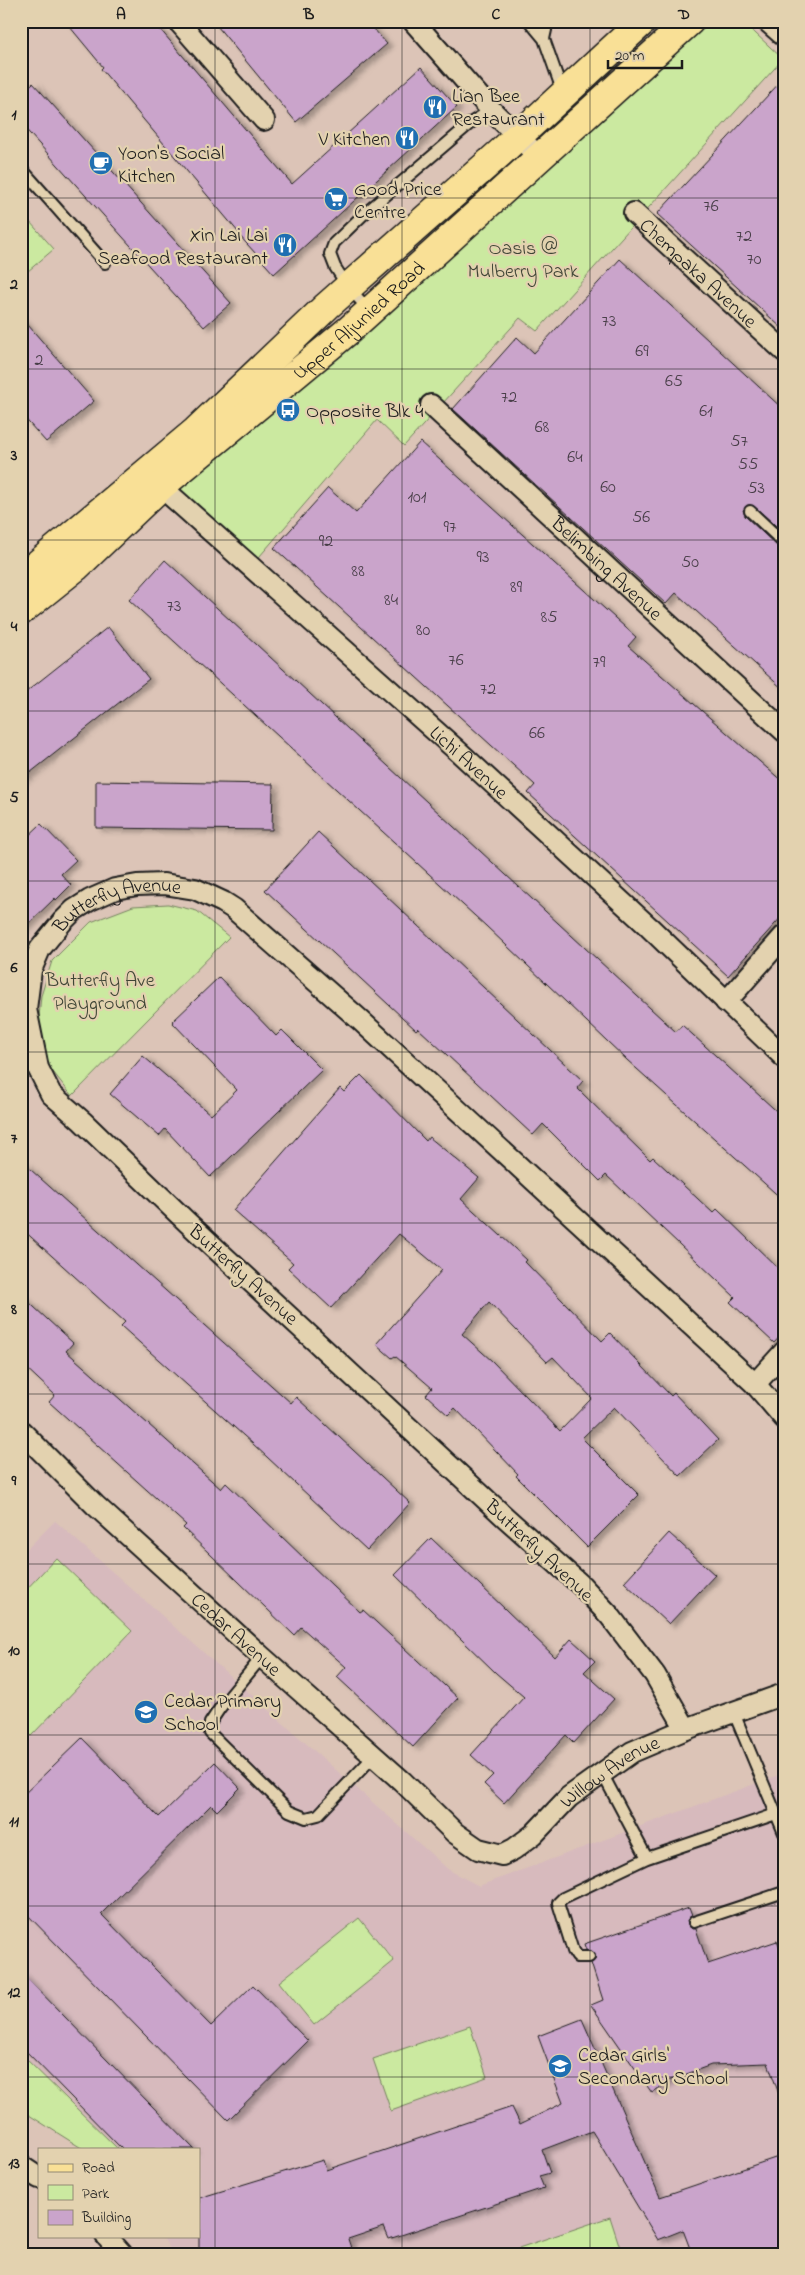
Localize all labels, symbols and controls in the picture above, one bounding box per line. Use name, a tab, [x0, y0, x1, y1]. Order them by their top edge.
text: A	[116, 3, 126, 27]
text: B	[303, 3, 315, 27]
text: C	[492, 3, 501, 27]
text: D	[677, 3, 690, 27]
scale bar	[608, 38, 681, 70]
text: 20 m	[615, 45, 645, 67]
place label: Lian Bee Restaurant	[452, 83, 545, 135]
restaurant icon: Lian Bee Restaurant	[422, 94, 448, 120]
text: 1	[11, 103, 17, 127]
restaurant icon: V Kitchen	[394, 125, 420, 151]
place label: V Kitchen	[317, 126, 390, 155]
place label: Yoon's Social Kitchen	[118, 140, 224, 192]
cafe icon: Yoon's Social Kitchen	[88, 150, 114, 176]
place label: Good Price Centre	[354, 176, 442, 228]
supermarket icon: Good Price Centre	[323, 186, 349, 212]
house number: 76	[703, 194, 719, 220]
street label: Chempaka Avenue	[632, 213, 763, 336]
place label: Xin Lai Lai Seafood Restaurant	[98, 222, 268, 274]
house number: 72	[736, 224, 752, 250]
restaurant icon: Xin Lai Lai Seafood Restaurant	[272, 232, 298, 258]
park label: Oasis @ Mulberry Park	[467, 235, 579, 287]
house number: 70	[746, 247, 762, 273]
street label: Upper Aljunied Road	[287, 255, 433, 388]
text: 2	[9, 273, 18, 297]
house number: 73	[602, 309, 616, 335]
house number: 69	[635, 339, 649, 365]
house number: 2	[35, 348, 44, 374]
house number: 65	[665, 369, 683, 395]
house number: 72	[501, 385, 517, 411]
bus stop icon: Opposite Blk 4	[275, 397, 301, 423]
place label: Opposite Blk 4	[306, 398, 423, 427]
house number: 61	[699, 399, 713, 425]
house number: 68	[535, 415, 550, 441]
house number: 57	[730, 429, 748, 455]
text: 3	[10, 444, 18, 468]
house number: 64	[567, 445, 583, 471]
house number: 55	[738, 452, 758, 478]
house number: 60	[600, 475, 616, 501]
house number: 53	[747, 476, 765, 502]
house number: 101	[407, 485, 427, 511]
house number: 56	[632, 505, 650, 531]
street label: Belimbing Avenue	[543, 510, 668, 629]
house number: 97	[444, 515, 457, 541]
house number: 92	[319, 529, 333, 555]
house number: 93	[477, 545, 489, 571]
house number: 50	[681, 550, 699, 576]
house number: 88	[351, 559, 365, 585]
house number: 89	[510, 575, 523, 601]
house number: 84	[384, 588, 399, 614]
house number: 73	[167, 594, 181, 620]
house number: 85	[540, 605, 558, 631]
text: 4	[10, 615, 18, 639]
house number: 80	[416, 618, 430, 644]
house number: 76	[448, 648, 464, 674]
house number: 79	[593, 650, 606, 676]
house number: 72	[480, 677, 496, 703]
street label: Lichi Avenue	[422, 720, 514, 807]
house number: 66	[529, 721, 545, 747]
text: 5	[9, 786, 19, 810]
street label: Butterfly Avenue	[46, 872, 183, 941]
text: 6	[9, 956, 18, 980]
park label: Butterfly Ave Playground	[44, 967, 155, 1020]
text: 7	[11, 1127, 18, 1151]
street label: Butterfly Avenue	[180, 1218, 304, 1333]
text: 8	[10, 1298, 17, 1322]
text: 9	[11, 1469, 17, 1493]
street label: Butterfly Avenue	[477, 1493, 599, 1610]
street label: Cedar Avenue	[183, 1587, 287, 1684]
text: 10	[8, 1639, 20, 1663]
place label: Cedar Primary School	[164, 1688, 281, 1740]
school or university icon: Cedar Primary School	[133, 1699, 159, 1725]
street label: Willow Avenue	[554, 1730, 665, 1816]
text: 11	[9, 1810, 20, 1834]
text: 12	[7, 1981, 21, 2005]
place label: Cedar Girls' Secondary School	[578, 2042, 728, 2094]
school or university icon: Cedar Girls' Secondary School	[547, 2053, 573, 2079]
legend	[38, 2148, 200, 2238]
text: 13	[8, 2152, 20, 2176]
text: Road	[82, 2157, 115, 2179]
text: Park	[82, 2183, 110, 2205]
text: Building	[81, 2207, 131, 2230]

